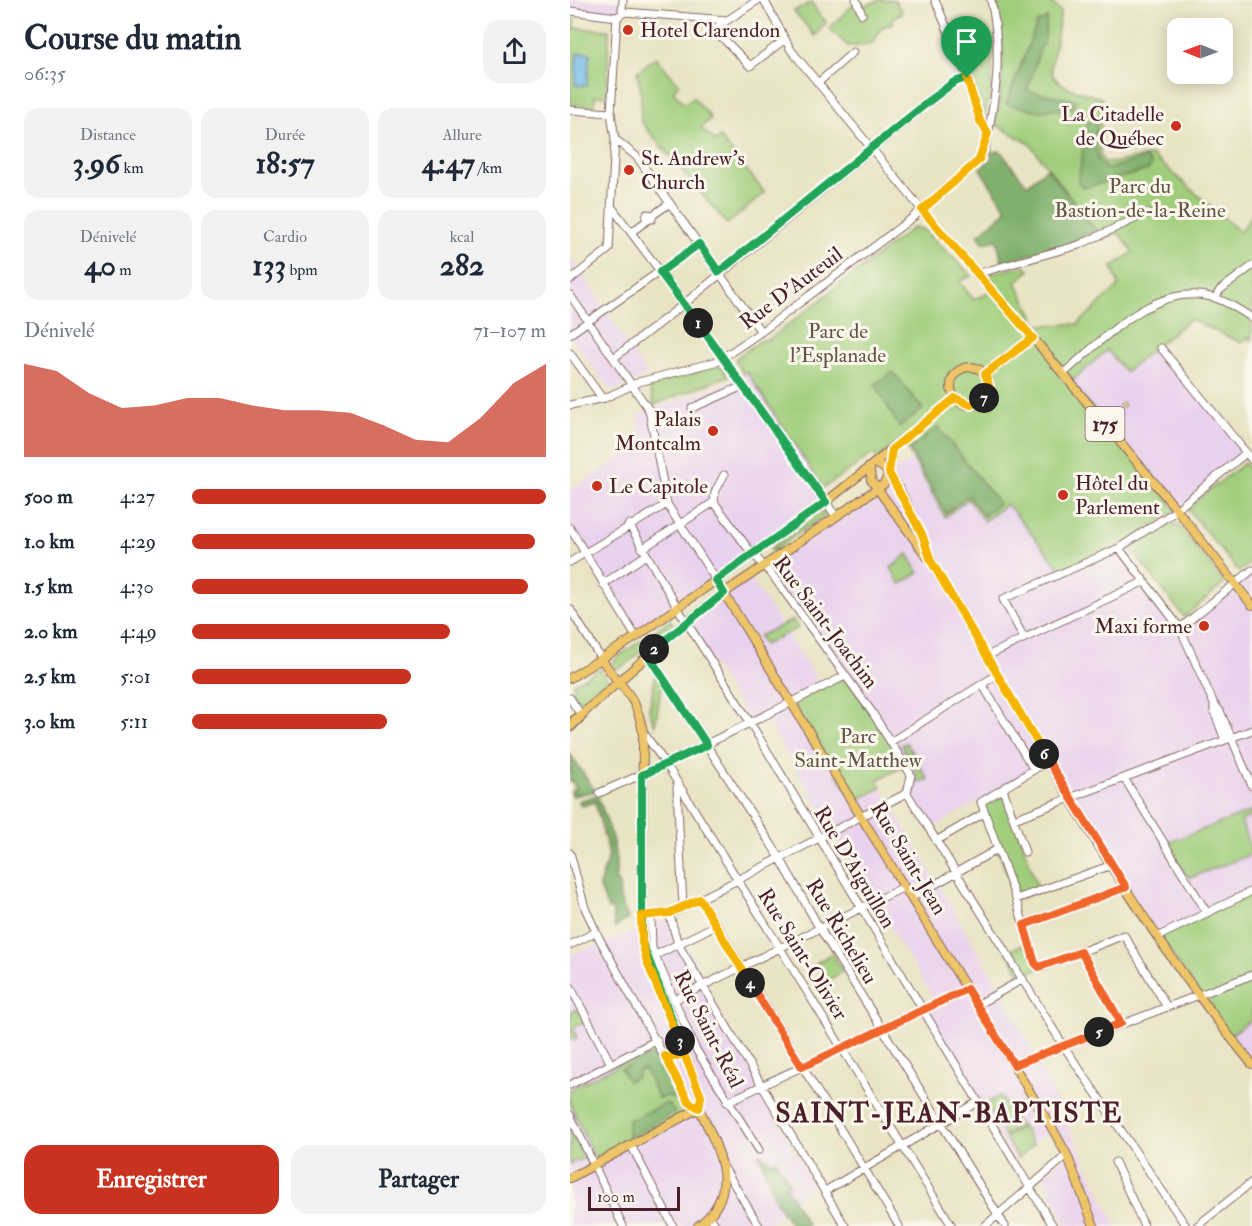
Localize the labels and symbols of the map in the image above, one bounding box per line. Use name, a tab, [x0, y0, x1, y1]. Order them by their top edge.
pin	[941, 16, 992, 78]
place label: Hotel Clarendon	[640, 17, 781, 44]
north arrow	[1167, 18, 1233, 84]
marker: Hotel Clarendon	[621, 23, 635, 37]
place label: La Citadelle de Québec	[1061, 101, 1165, 152]
marker: La Citadelle de Québec	[1169, 119, 1183, 133]
place label: St. Andrew's Church	[641, 145, 745, 196]
marker: St. Andrew's Church	[622, 163, 636, 177]
park label: Parc du Bastion-de-la-Reine	[1054, 173, 1226, 224]
street label: Rue D'Auteuil	[734, 241, 849, 336]
pin: 1	[683, 308, 713, 338]
park label: Parc de l'Esplanade	[790, 318, 886, 369]
pin: 7	[969, 383, 999, 413]
place label: Palais Montcalm	[615, 406, 701, 457]
road number: 175	[1086, 407, 1124, 441]
marker: Palais Montcalm	[706, 424, 720, 438]
place label: Hôtel du Parlement	[1075, 470, 1160, 521]
place label: Le Capitole	[609, 473, 708, 500]
marker: Le Capitole	[590, 479, 604, 493]
marker: Hôtel du Parlement	[1056, 488, 1070, 502]
street label: Rue Saint-Joachim	[767, 551, 884, 694]
place label: Maxi forme	[1094, 613, 1192, 640]
marker: Maxi forme	[1197, 619, 1211, 633]
pin: 2	[639, 634, 669, 664]
park label: Parc Saint-Matthew	[794, 723, 923, 774]
pin: 6	[1029, 739, 1059, 769]
street label: Rue Saint-Jean	[864, 797, 953, 920]
street label: Rue D'Aiguillon	[807, 801, 902, 934]
street label: Rue Richelieu	[800, 874, 884, 989]
street label: Rue Saint-Olivier	[751, 883, 854, 1025]
street label: Rue Saint-Réal	[667, 966, 750, 1093]
pin: 4	[735, 968, 765, 998]
pin: 5	[1084, 1017, 1114, 1047]
pin: 3	[665, 1026, 695, 1056]
district label: SAINT-JEAN-BAPTISTE	[775, 1097, 1123, 1130]
scale bar	[588, 1184, 680, 1212]

